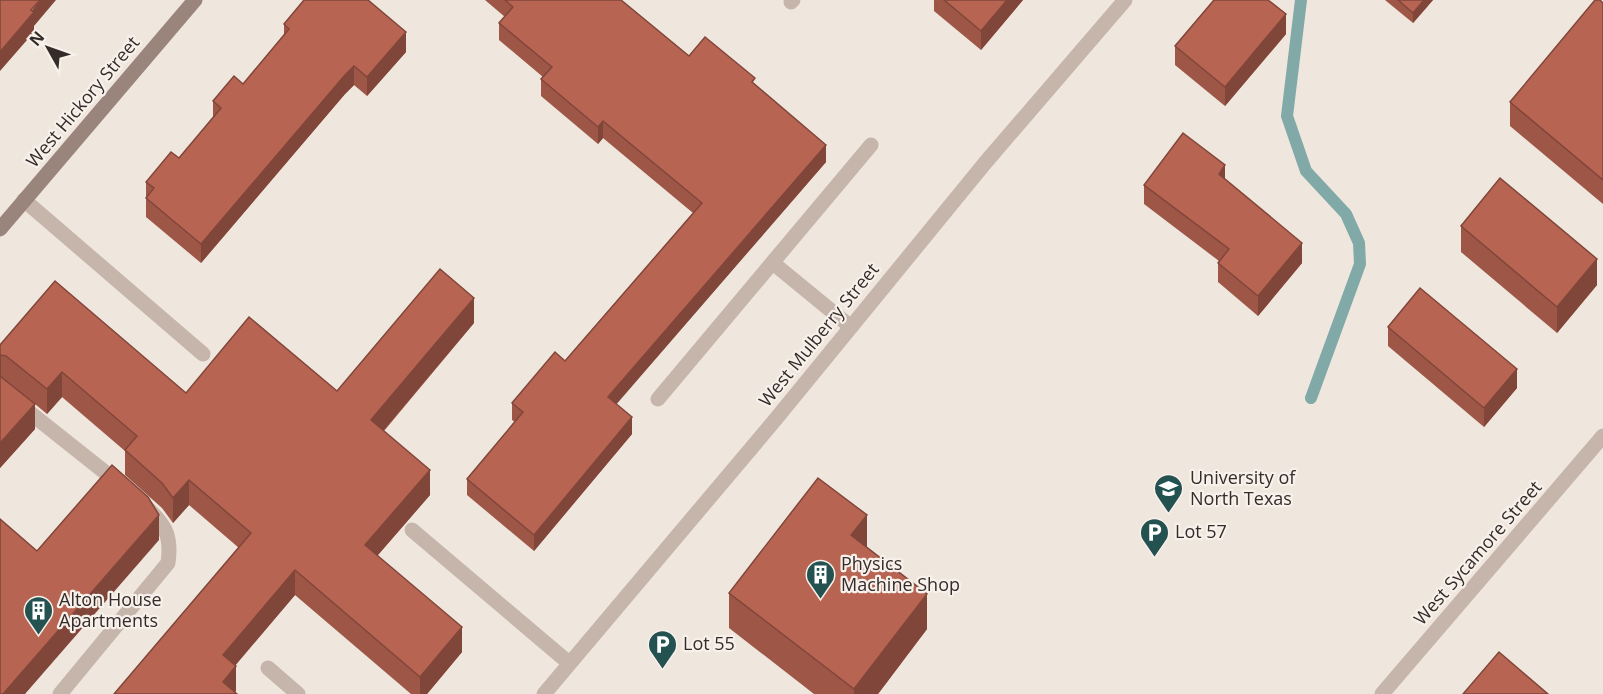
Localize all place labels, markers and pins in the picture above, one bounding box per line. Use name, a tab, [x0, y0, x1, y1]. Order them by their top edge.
place label: University of North Texas	[1190, 465, 1296, 510]
school or university icon: University of North Texas	[1153, 472, 1185, 514]
parking icon: Lot 57	[1138, 516, 1170, 558]
place label: Lot 57	[1175, 519, 1227, 543]
place label: Physics Machine Shop	[841, 551, 960, 596]
building icon: Physics Machine Shop	[804, 558, 836, 600]
place label: Alton House Apartments	[59, 587, 162, 632]
building icon: Alton House Apartments	[22, 594, 54, 636]
parking icon: Lot 55	[646, 628, 678, 670]
place label: Lot 55	[683, 631, 735, 655]

